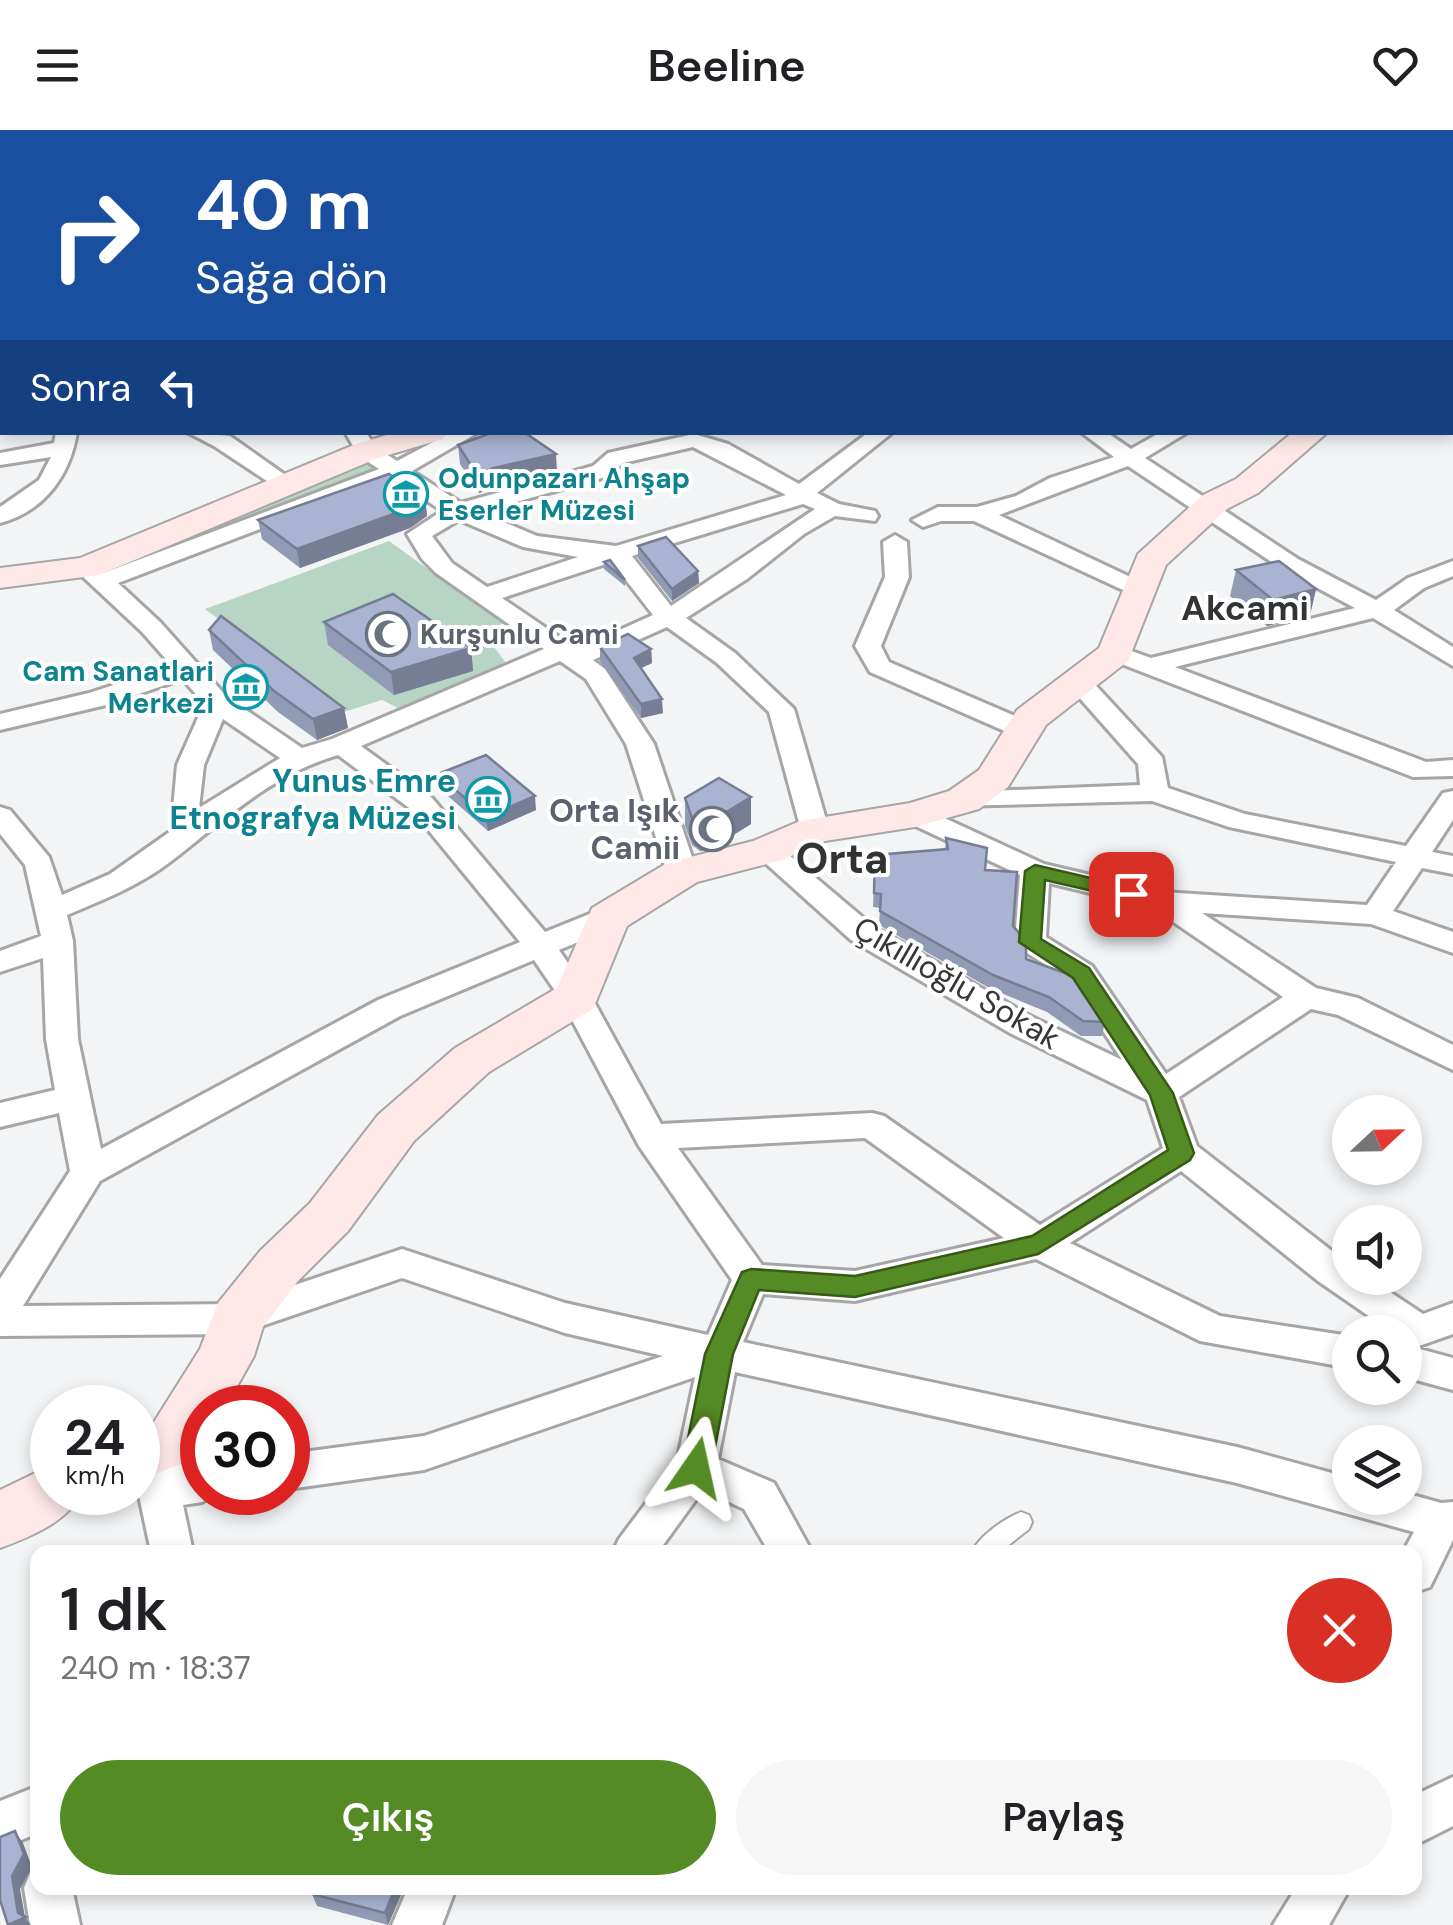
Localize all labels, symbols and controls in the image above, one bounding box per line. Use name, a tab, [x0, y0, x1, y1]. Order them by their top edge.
text: Beeline	[647, 36, 806, 95]
icon: menu	[30, 38, 85, 93]
icon: heart	[1368, 38, 1423, 93]
text: 40 m	[195, 160, 372, 251]
icon: right	[30, 170, 160, 300]
text: Sağa dön	[195, 248, 388, 307]
icon: left	[151, 360, 206, 415]
text: Sonra	[30, 363, 131, 413]
place label: Odunpazarı Ahşap Eserler Müzesi	[438, 460, 690, 529]
museum icon: Odunpazarı Ahşap Eserler Müzesi	[383, 471, 429, 517]
district label: Akcami	[1181, 585, 1309, 631]
mosque icon: Kurşunlu Cami	[365, 611, 411, 657]
place label: Kurşunlu Cami	[420, 616, 618, 653]
place label: Cam Sanatlari Merkezi	[22, 653, 214, 722]
museum icon: Cam Sanatlari Merkezi	[223, 664, 269, 710]
place label: Yunus Emre Etnografya Müzesi	[170, 760, 456, 839]
museum icon: Yunus Emre Etnografya Müzesi	[465, 776, 511, 822]
place label: Orta Işık Camii	[549, 790, 680, 869]
mosque icon: Orta Işık Camii	[689, 806, 735, 852]
district label: Orta	[796, 831, 888, 886]
pin	[1089, 852, 1174, 937]
icon: arrive	[1104, 867, 1159, 922]
street label: Çıkıllıoğlu Sokak	[846, 907, 1068, 1059]
north arrow	[1332, 1095, 1422, 1185]
map controls	[1332, 1095, 1422, 1515]
button: sound	[1332, 1205, 1422, 1295]
button: search	[1332, 1315, 1422, 1405]
speed limit sign: 30	[180, 1385, 310, 1515]
text: 24	[65, 1405, 126, 1471]
position arrow	[644, 1416, 748, 1520]
button: layers	[1332, 1425, 1422, 1515]
text: km/h	[65, 1459, 125, 1492]
text: 1 dk	[60, 1570, 168, 1649]
button: close	[1287, 1578, 1392, 1683]
text: 240 m · 18:37	[60, 1647, 251, 1689]
button: Çıkış	[60, 1760, 716, 1875]
button: Paylaş	[736, 1760, 1392, 1875]

